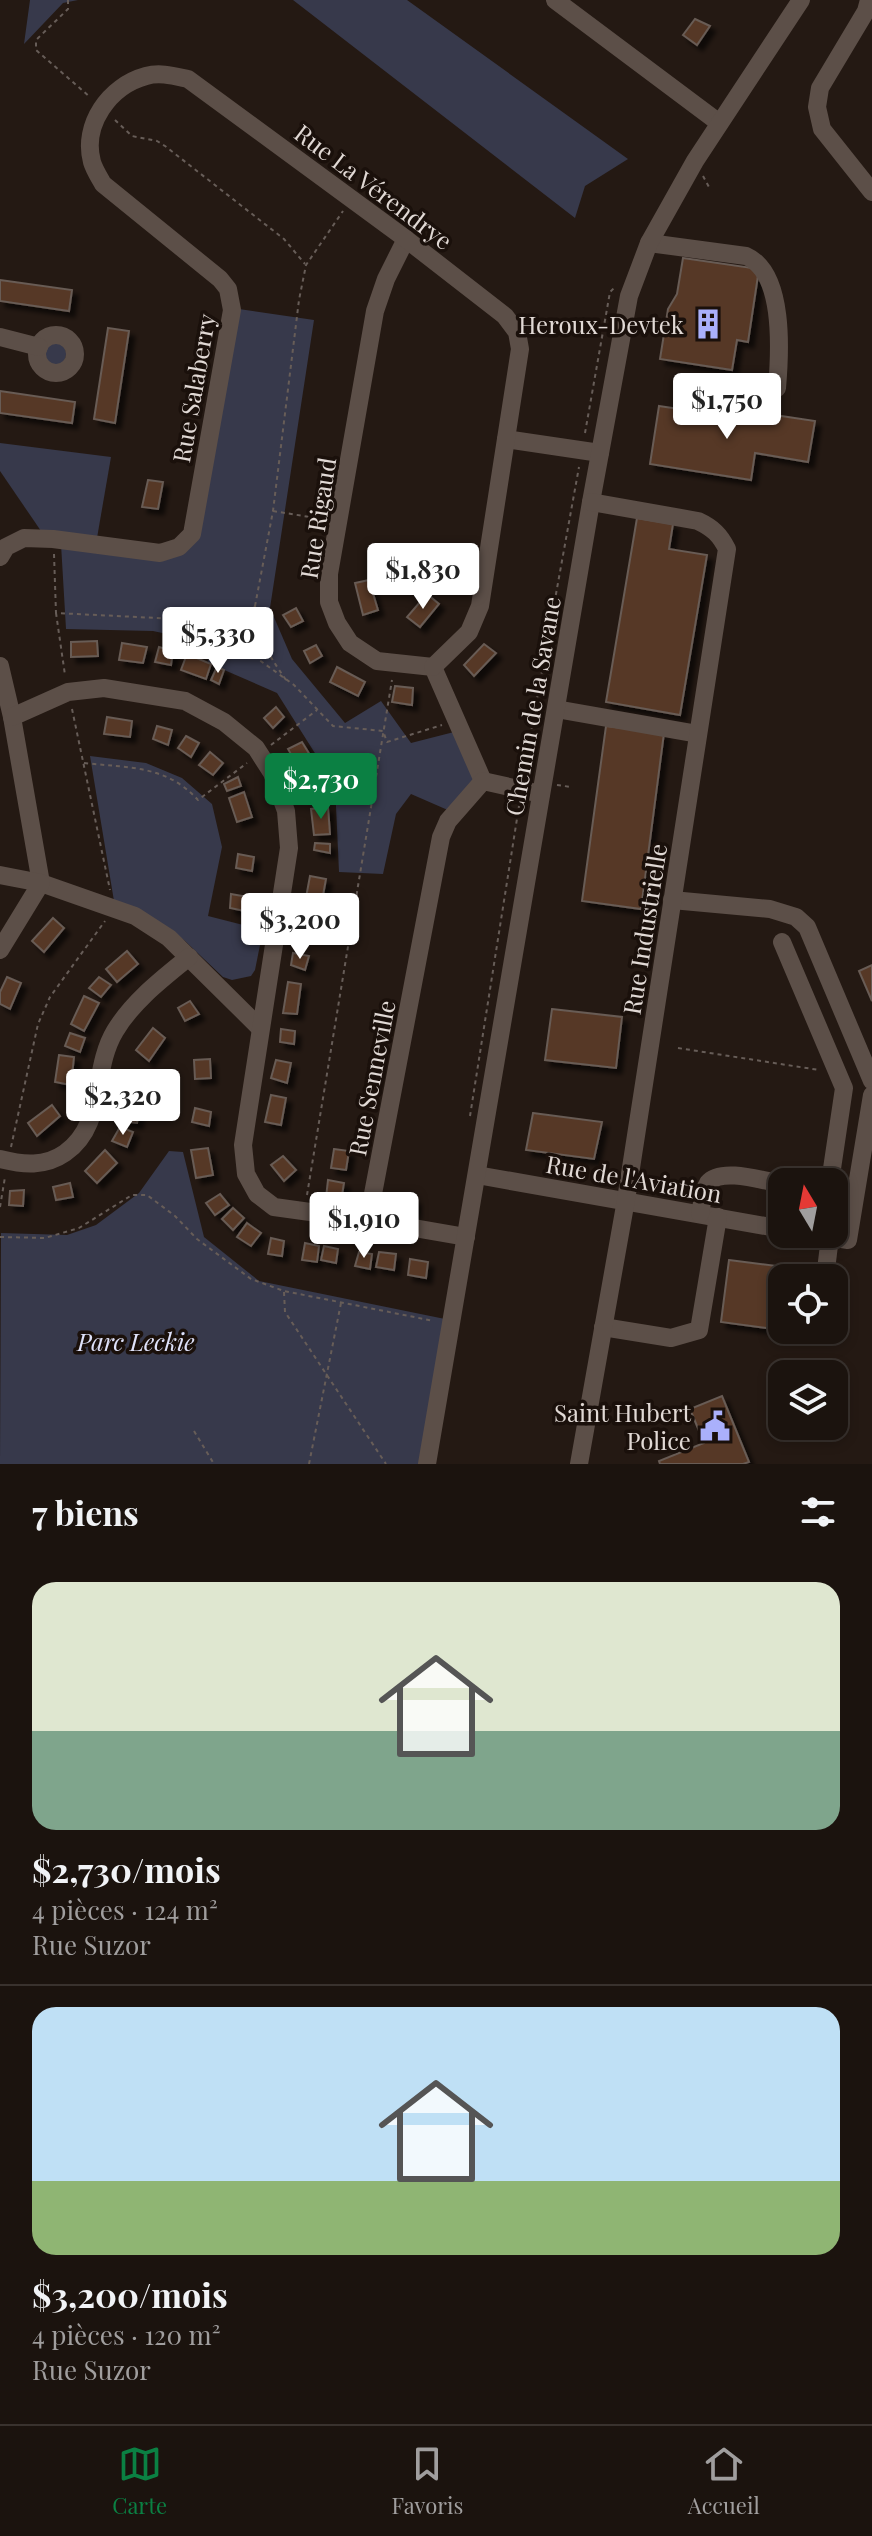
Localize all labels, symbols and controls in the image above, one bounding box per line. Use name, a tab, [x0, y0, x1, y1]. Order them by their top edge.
street label: Rue La Vérendrye	[289, 116, 459, 256]
building icon: Heroux-Devtek	[691, 307, 725, 341]
place label: Heroux-Devtek	[518, 308, 685, 340]
street label: Rue Salaberry	[164, 311, 222, 465]
pin: $1,750	[662, 373, 792, 441]
text: $1,750	[691, 381, 763, 416]
street label: Rue Rigaud	[292, 455, 342, 581]
pin: $1,830	[358, 543, 488, 611]
text: $1,830	[385, 551, 461, 586]
street label: Chemin de la Savane	[497, 594, 567, 818]
pin: $5,330	[153, 607, 283, 675]
text: $5,330	[180, 615, 256, 650]
pin: $2,730	[256, 753, 386, 821]
text: $2,730	[283, 761, 359, 796]
street label: Rue Industrielle	[615, 841, 673, 1017]
pin: $3,200	[235, 893, 365, 961]
text: $3,200	[259, 901, 341, 936]
street label: Rue Senneville	[340, 997, 402, 1159]
pin: $2,320	[58, 1069, 188, 1137]
text: $2,320	[84, 1077, 162, 1112]
street label: Rue de l'Aviation	[544, 1147, 724, 1209]
north arrow	[768, 1168, 848, 1248]
map controls	[768, 1168, 848, 1440]
pin: $1,910	[299, 1192, 429, 1260]
text: $1,910	[328, 1200, 400, 1235]
button: locate	[768, 1264, 848, 1344]
park label: Parc Leckie	[76, 1325, 195, 1357]
button: layers	[768, 1360, 848, 1440]
place label: Saint Hubert Police	[554, 1396, 692, 1456]
public building icon: Saint Hubert Police	[698, 1409, 732, 1443]
text: 7 biens	[32, 1489, 139, 1535]
icon: filters	[796, 1490, 840, 1534]
icon: home	[364, 1634, 508, 1778]
text: $2,730/mois	[32, 1846, 221, 1892]
text: 4 pièces · 124 m²	[32, 1892, 218, 1927]
text: Rue Suzor	[32, 1927, 151, 1962]
icon: home	[364, 2059, 508, 2203]
text: $3,200/mois	[32, 2271, 228, 2317]
text: 4 pièces · 120 m²	[32, 2317, 220, 2352]
text: Rue Suzor	[32, 2352, 151, 2387]
tab: Carte	[112, 2442, 167, 2520]
tab: Favoris	[392, 2442, 463, 2520]
tab: Accueil	[688, 2442, 760, 2520]

